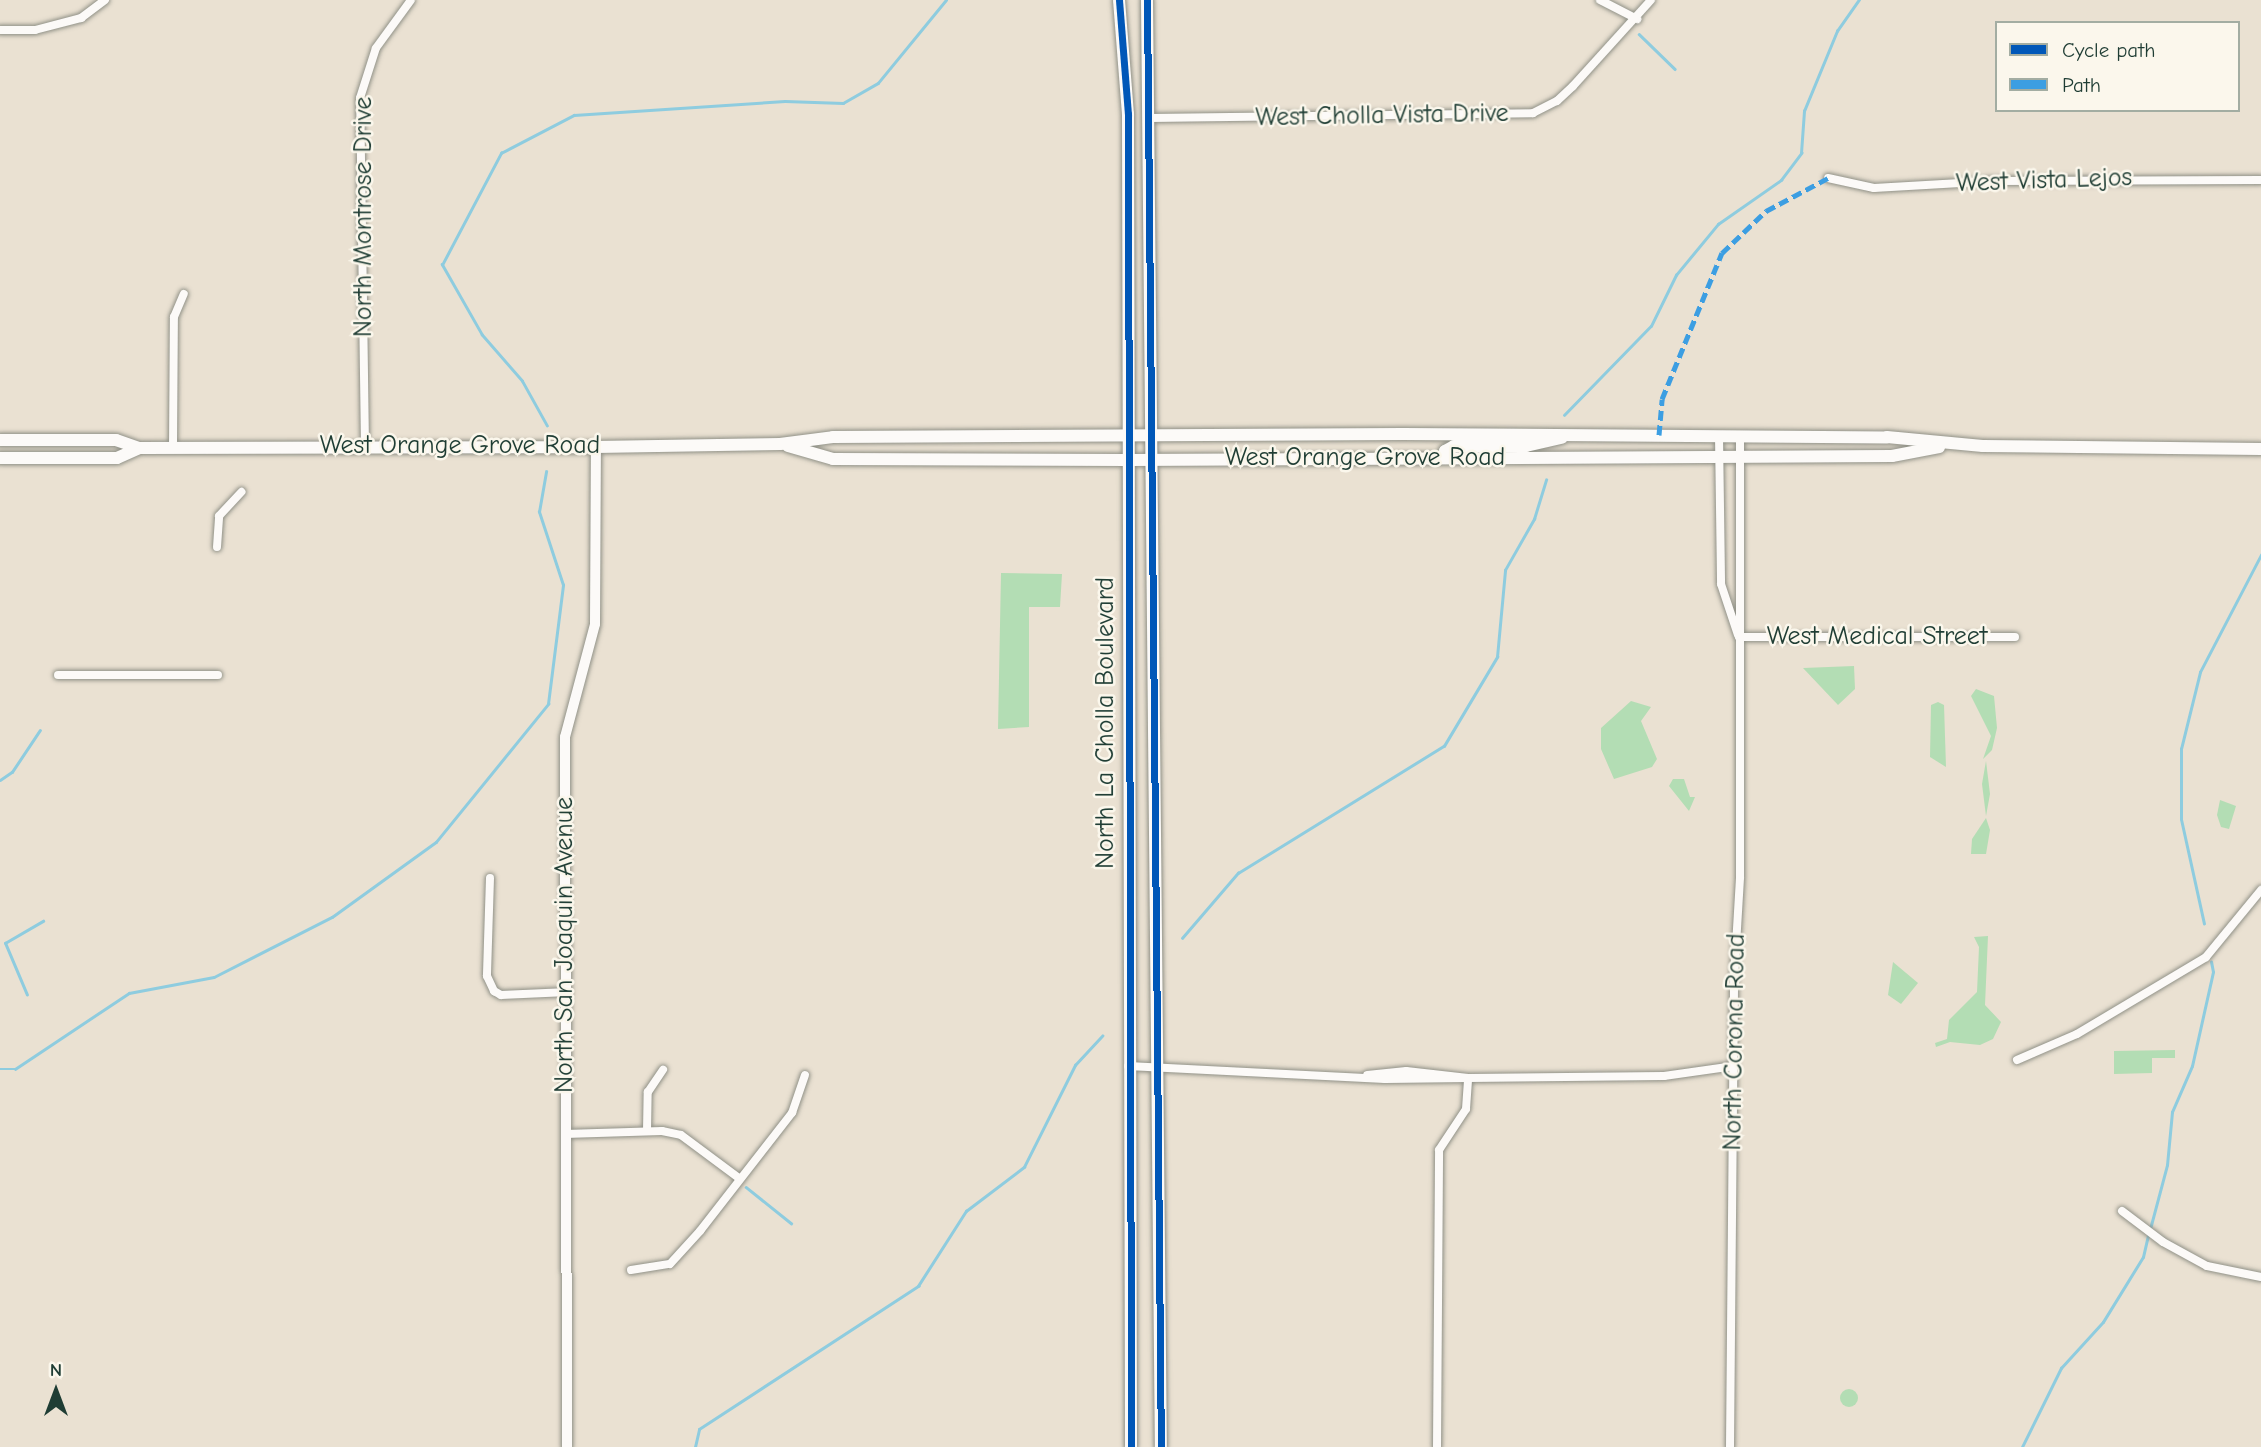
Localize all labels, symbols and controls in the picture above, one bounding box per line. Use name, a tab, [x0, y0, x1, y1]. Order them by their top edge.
legend	[1995, 21, 2240, 112]
text: Cycle path	[2062, 38, 2155, 62]
text: Path	[2062, 73, 2101, 97]
street label: North Montrose Drive	[348, 97, 380, 337]
street label: West Cholla Vista Drive	[1255, 98, 1509, 134]
street label: West Vista Lejos	[1955, 162, 2133, 200]
street label: West Orange Grove Road	[320, 430, 600, 462]
street label: West Orange Grove Road	[1225, 442, 1505, 474]
street label: North La Cholla Boulevard	[1090, 577, 1122, 869]
street label: West Medical Street	[1767, 621, 1987, 653]
street label: North San Joaquin Avenue	[549, 797, 581, 1093]
street label: North Corona Road	[1718, 933, 1752, 1151]
north arrow	[21, 1356, 91, 1426]
text: N	[50, 1359, 62, 1381]

